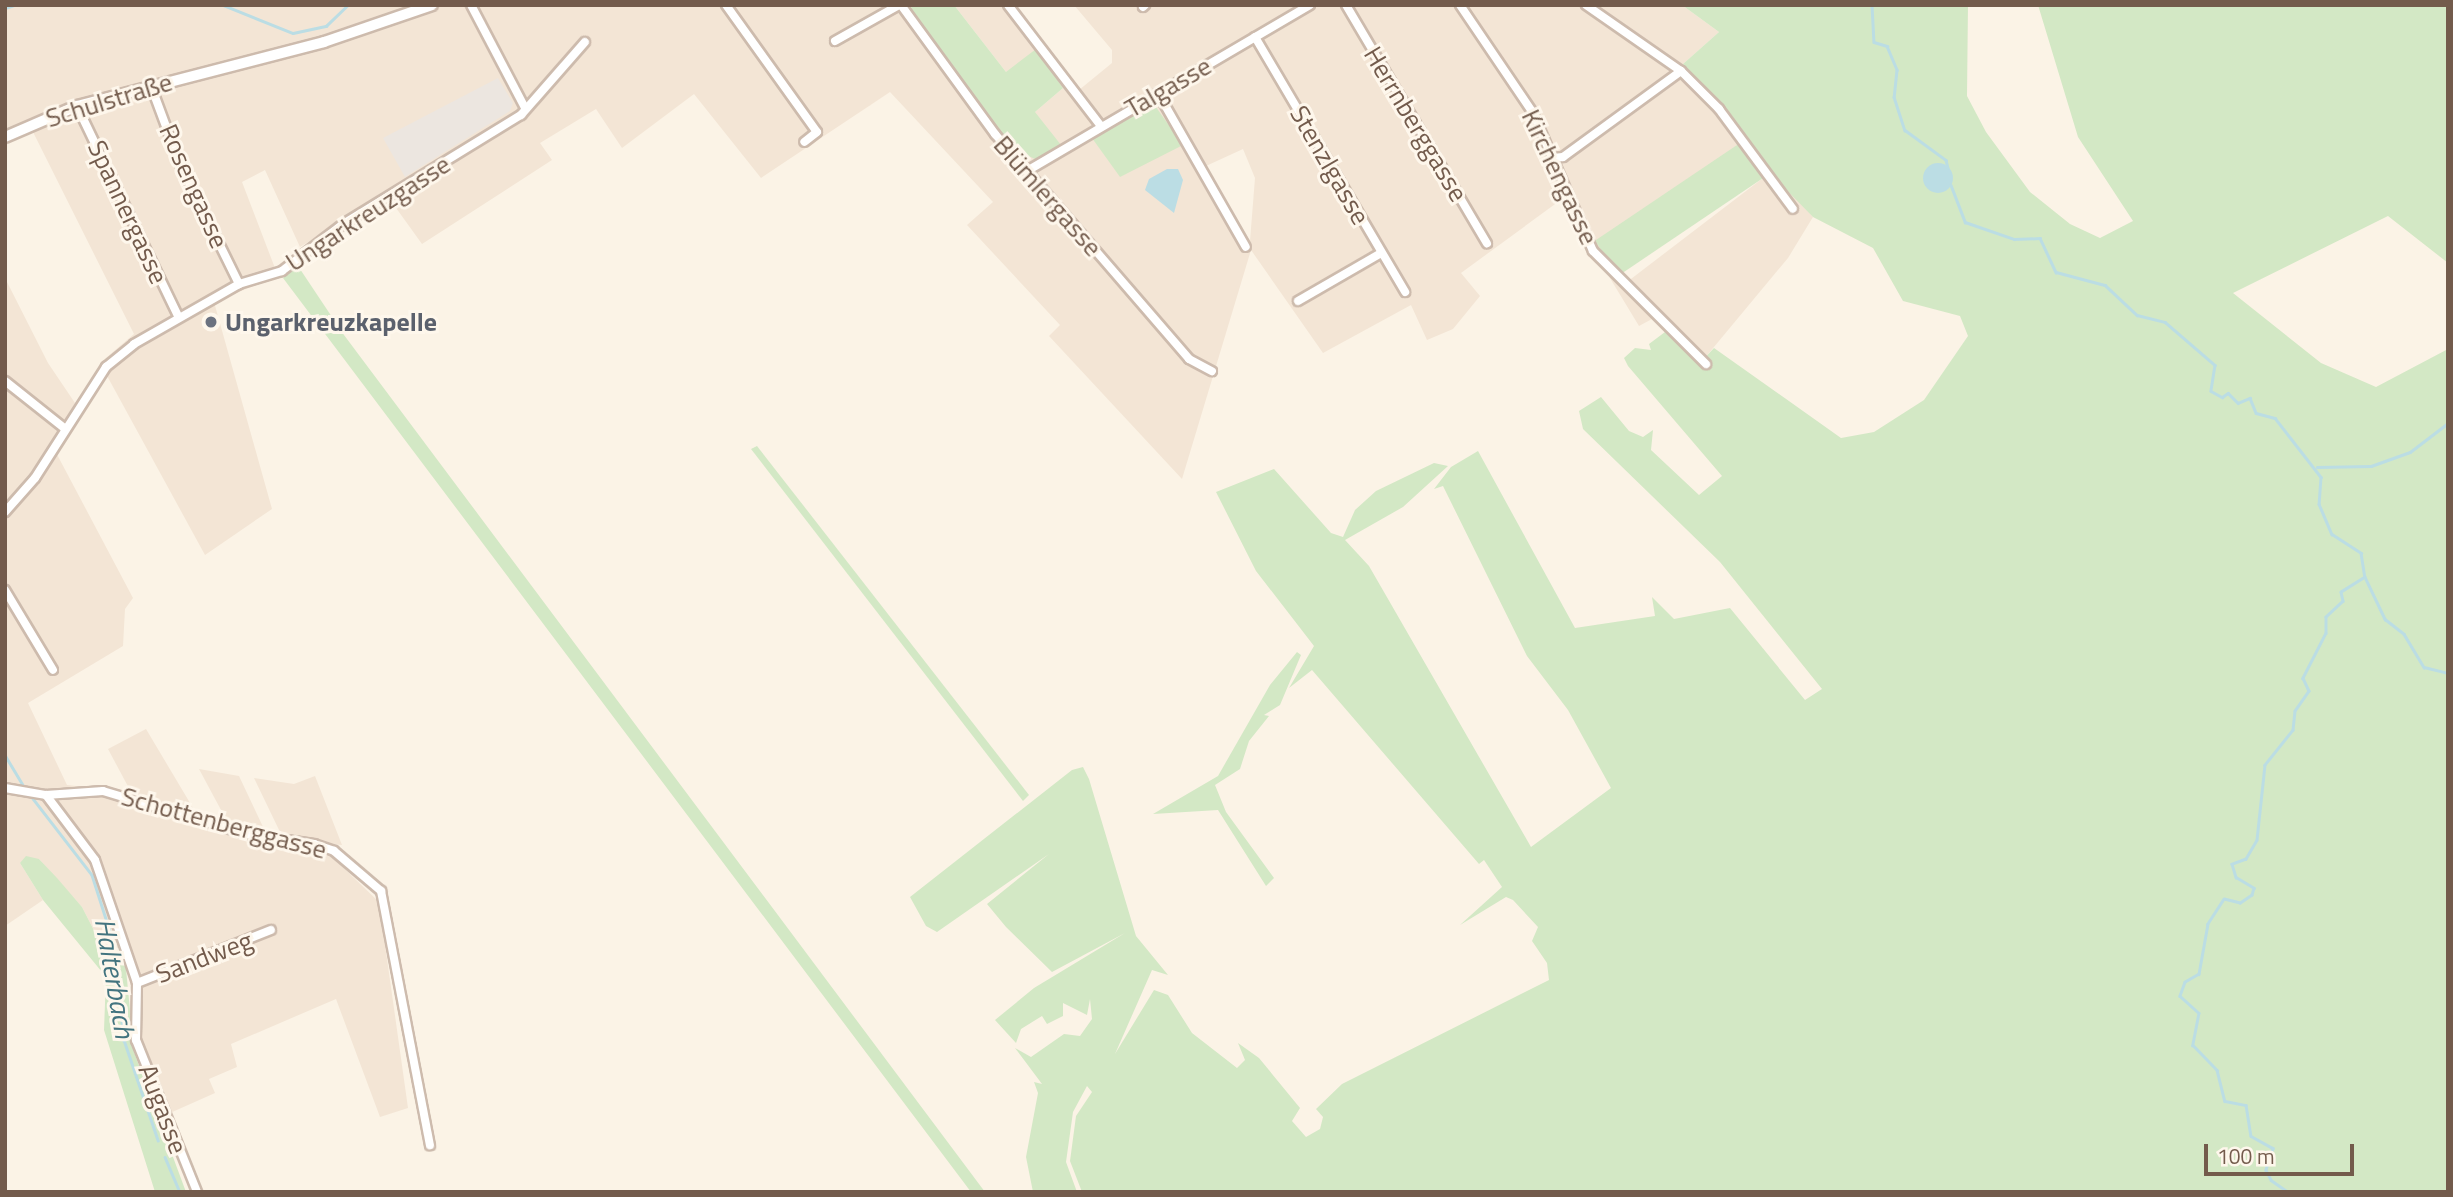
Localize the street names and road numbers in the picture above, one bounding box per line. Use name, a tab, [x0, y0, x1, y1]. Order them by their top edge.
street label: Herrnberggasse	[1358, 41, 1474, 207]
street label: Talgasse	[1119, 50, 1217, 124]
street label: Schulstraße	[42, 66, 176, 134]
street label: Stenzlgasse	[1284, 100, 1376, 230]
street label: Kirchengasse	[1515, 105, 1605, 249]
street label: Rosengasse	[153, 119, 235, 253]
street label: Blümlergasse	[987, 129, 1109, 263]
street label: Spannergasse	[81, 135, 175, 289]
street label: Ungarkreuzgasse	[280, 148, 456, 278]
street label: Schottenberggasse	[118, 781, 330, 865]
street label: Sandweg	[151, 924, 257, 990]
street label: Augasse	[132, 1060, 194, 1158]

